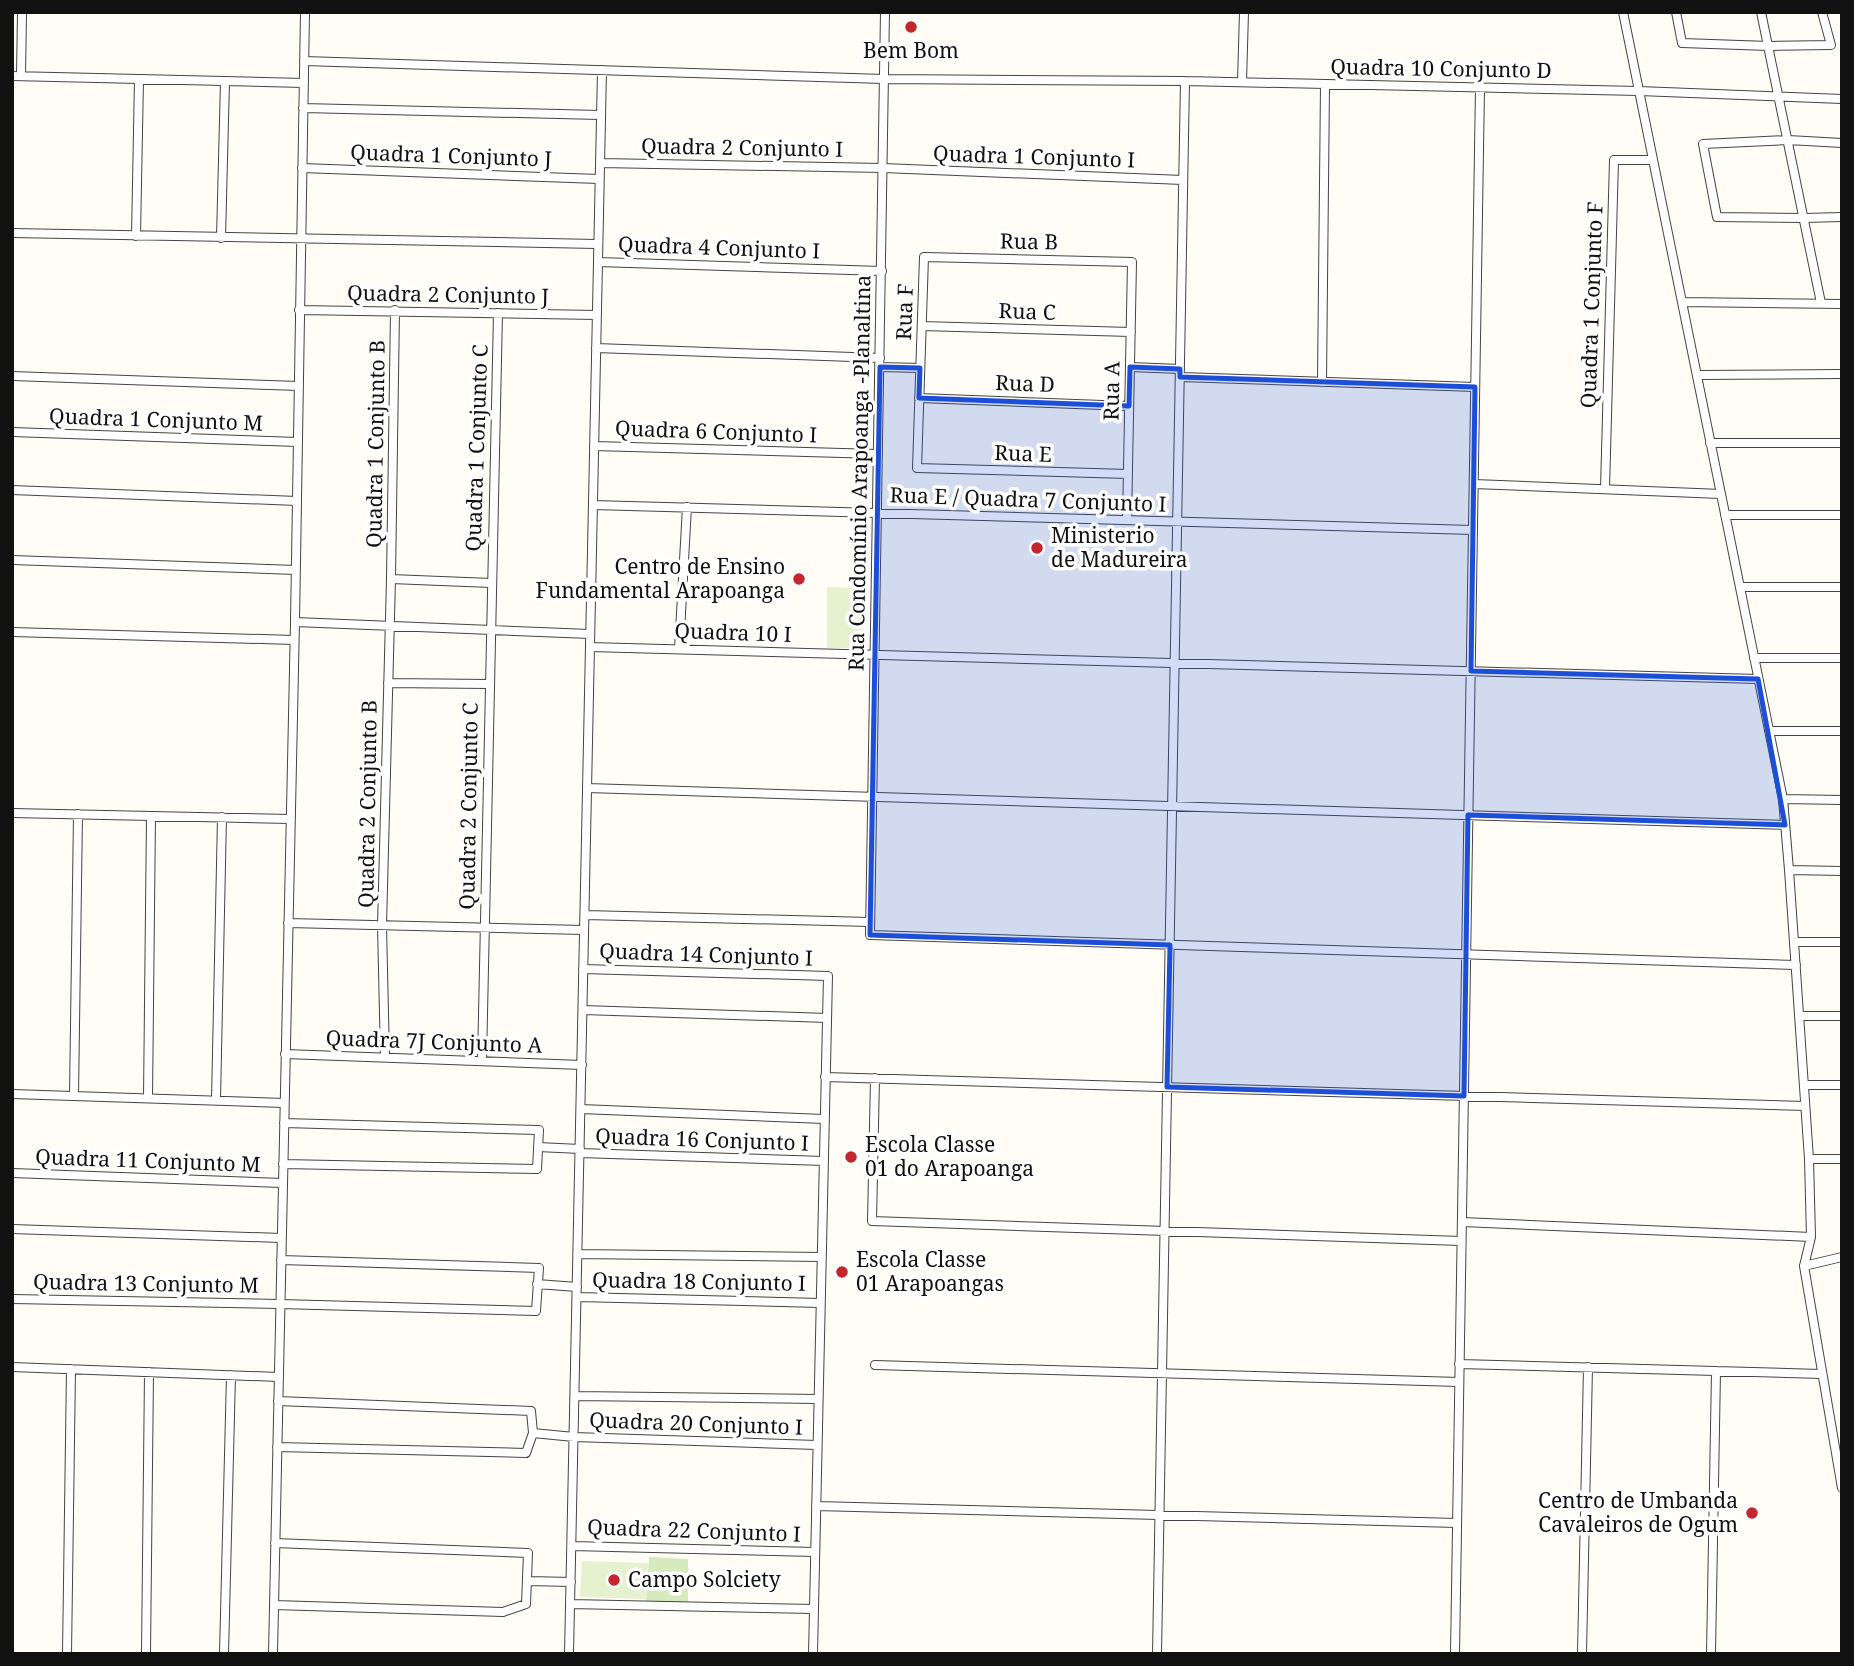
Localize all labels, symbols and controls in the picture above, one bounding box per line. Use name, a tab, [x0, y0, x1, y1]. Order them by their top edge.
marker: Bem Bom	[903, 19, 919, 35]
place label: Bem Bom	[863, 36, 959, 64]
street label: Quadra 10 Conjunto D	[1330, 52, 1552, 84]
street label: Quadra 2 Conjunto I	[641, 131, 843, 163]
street label: Quadra 1 Conjunto J	[350, 137, 552, 173]
street label: Quadra 1 Conjunto I	[933, 138, 1135, 174]
street label: Quadra 1 Conjunto F	[1573, 201, 1609, 409]
street label: Rua B	[1000, 226, 1058, 256]
street label: Quadra 4 Conjunto I	[618, 229, 820, 265]
street label: Rua Condomínio Arapoanga -Planaltina	[842, 275, 876, 671]
street label: Quadra 2 Conjunto J	[347, 278, 549, 310]
street label: Rua F	[889, 283, 919, 341]
street label: Rua C	[998, 296, 1056, 326]
street label: Quadra 1 Conjunto B	[359, 340, 391, 548]
street label: Quadra 1 Conjunto C	[458, 344, 494, 552]
street label: Rua A	[1096, 361, 1126, 421]
street label: Rua D	[995, 368, 1055, 398]
street label: Quadra 1 Conjunto M	[49, 401, 263, 437]
street label: Quadra 6 Conjunto I	[615, 413, 817, 449]
street label: Rua E	[994, 438, 1052, 468]
street label: Rua E / Quadra 7 Conjunto I	[889, 480, 1167, 518]
place label: Ministerio de Madureira	[1051, 521, 1187, 573]
marker: Ministerio de Madureira	[1029, 540, 1045, 556]
place label: Centro de Ensino Fundamental Arapoanga	[536, 552, 785, 604]
marker: Centro de Ensino Fundamental Arapoanga	[791, 571, 807, 587]
street label: Quadra 10 I	[674, 616, 792, 648]
street label: Quadra 2 Conjunto B	[351, 700, 383, 908]
street label: Quadra 2 Conjunto C	[452, 702, 484, 910]
street label: Quadra 14 Conjunto I	[599, 936, 813, 972]
street label: Quadra 7J Conjunto A	[325, 1023, 543, 1059]
street label: Quadra 16 Conjunto I	[595, 1121, 809, 1157]
place label: Escola Classe 01 do Arapoanga	[865, 1130, 1034, 1182]
street label: Quadra 11 Conjunto M	[35, 1142, 261, 1178]
marker: Escola Classe 01 do Arapoanga	[843, 1149, 859, 1165]
place label: Escola Classe 01 Arapoangas	[856, 1245, 1004, 1297]
marker: Escola Classe 01 Arapoangas	[834, 1264, 850, 1280]
street label: Quadra 18 Conjunto I	[592, 1265, 806, 1297]
street label: Quadra 13 Conjunto M	[33, 1267, 259, 1299]
street label: Quadra 20 Conjunto I	[589, 1405, 803, 1441]
place label: Centro de Umbanda Cavaleiros de Ogum	[1538, 1486, 1738, 1538]
marker: Centro de Umbanda Cavaleiros de Ogum	[1744, 1505, 1760, 1521]
street label: Quadra 22 Conjunto I	[587, 1512, 801, 1548]
place label: Campo Solciety	[628, 1565, 781, 1593]
marker: Campo Solciety	[606, 1572, 622, 1588]

